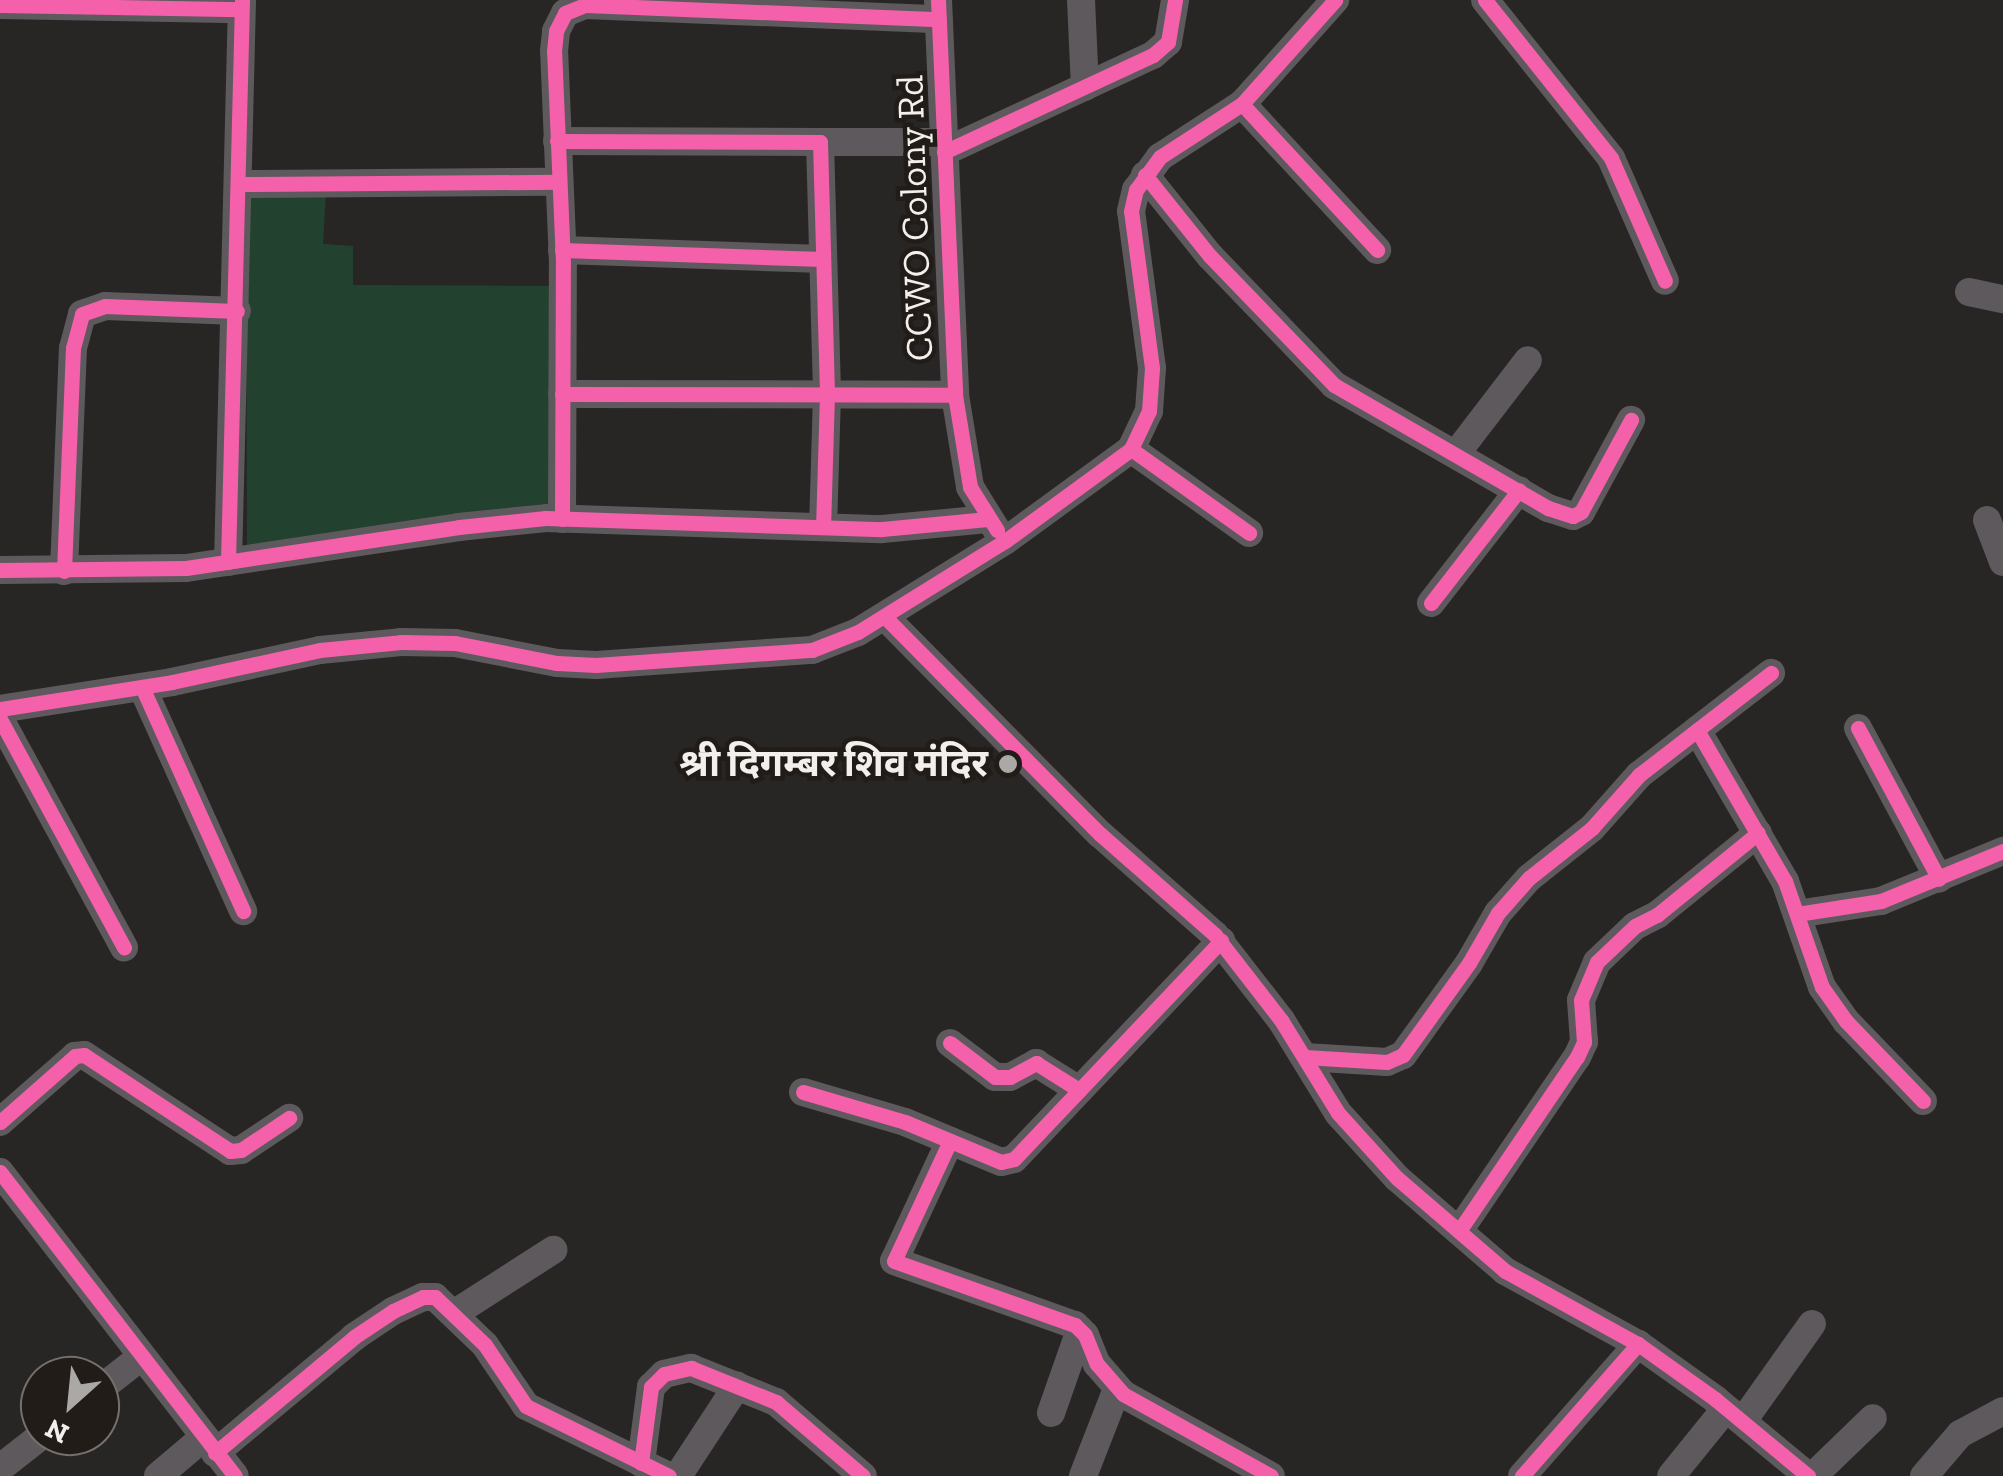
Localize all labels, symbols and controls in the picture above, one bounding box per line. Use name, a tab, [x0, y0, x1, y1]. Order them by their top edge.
street label: CCWO Colony Rd	[887, 74, 943, 362]
place label: श्री दिगम्बर शिव मंदिर	[679, 741, 988, 787]
marker: श्री दिगम्बर शिव मंदिर	[997, 753, 1019, 775]
north arrow	[20, 1356, 120, 1456]
text: N	[40, 1412, 74, 1451]

